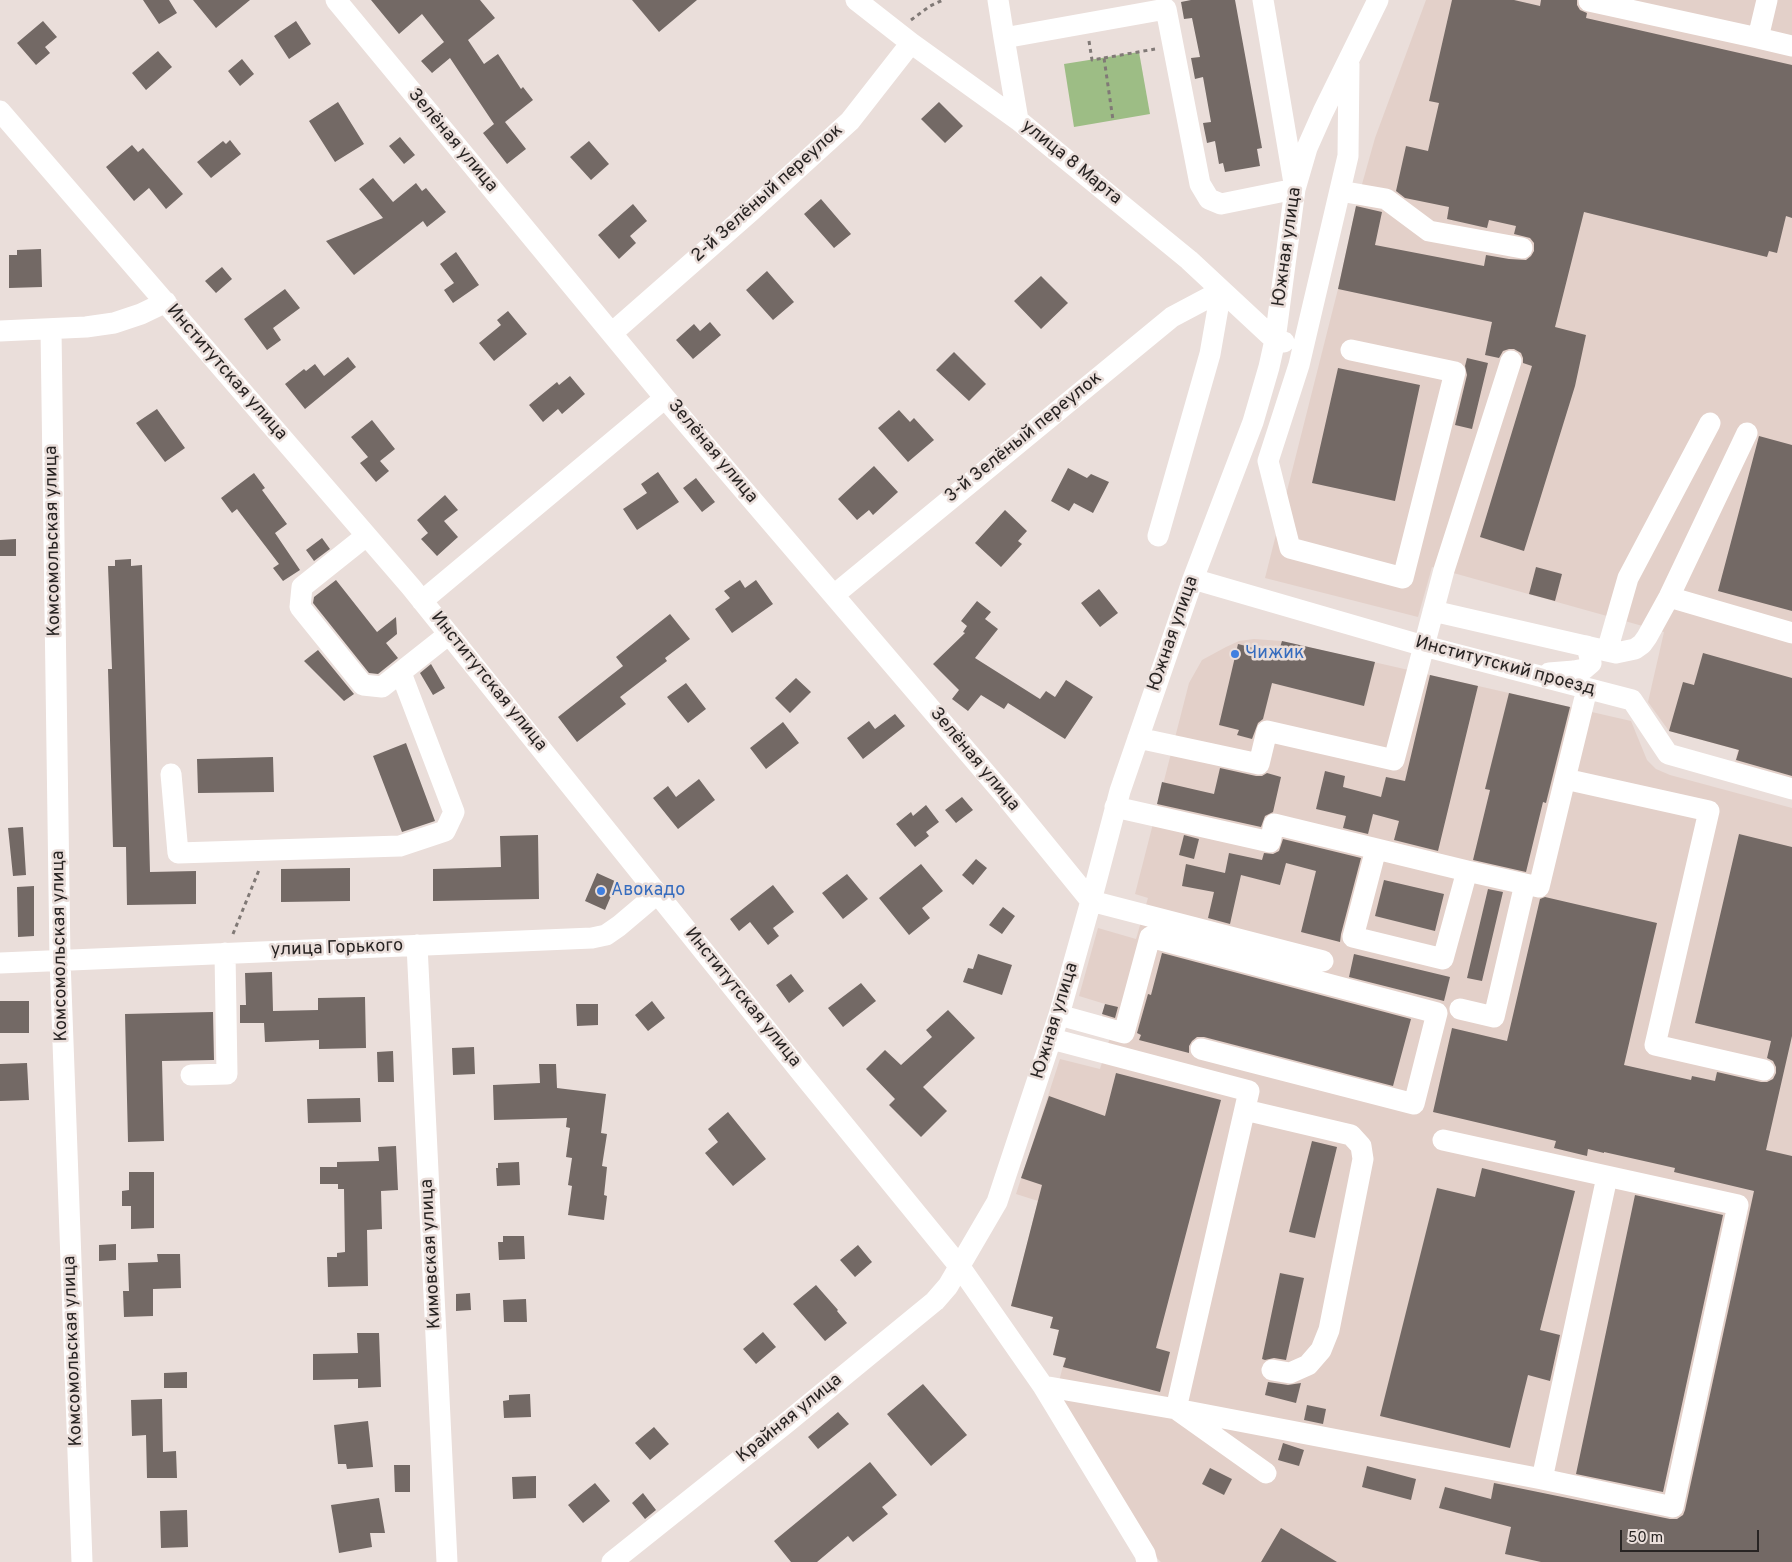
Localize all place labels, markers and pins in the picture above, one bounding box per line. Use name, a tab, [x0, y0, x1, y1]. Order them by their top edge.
place label: Чижик	[1245, 643, 1304, 665]
marker: Чижик	[1229, 648, 1241, 660]
place label: Авокадо	[611, 880, 685, 902]
marker: Авокадо	[595, 885, 607, 897]

